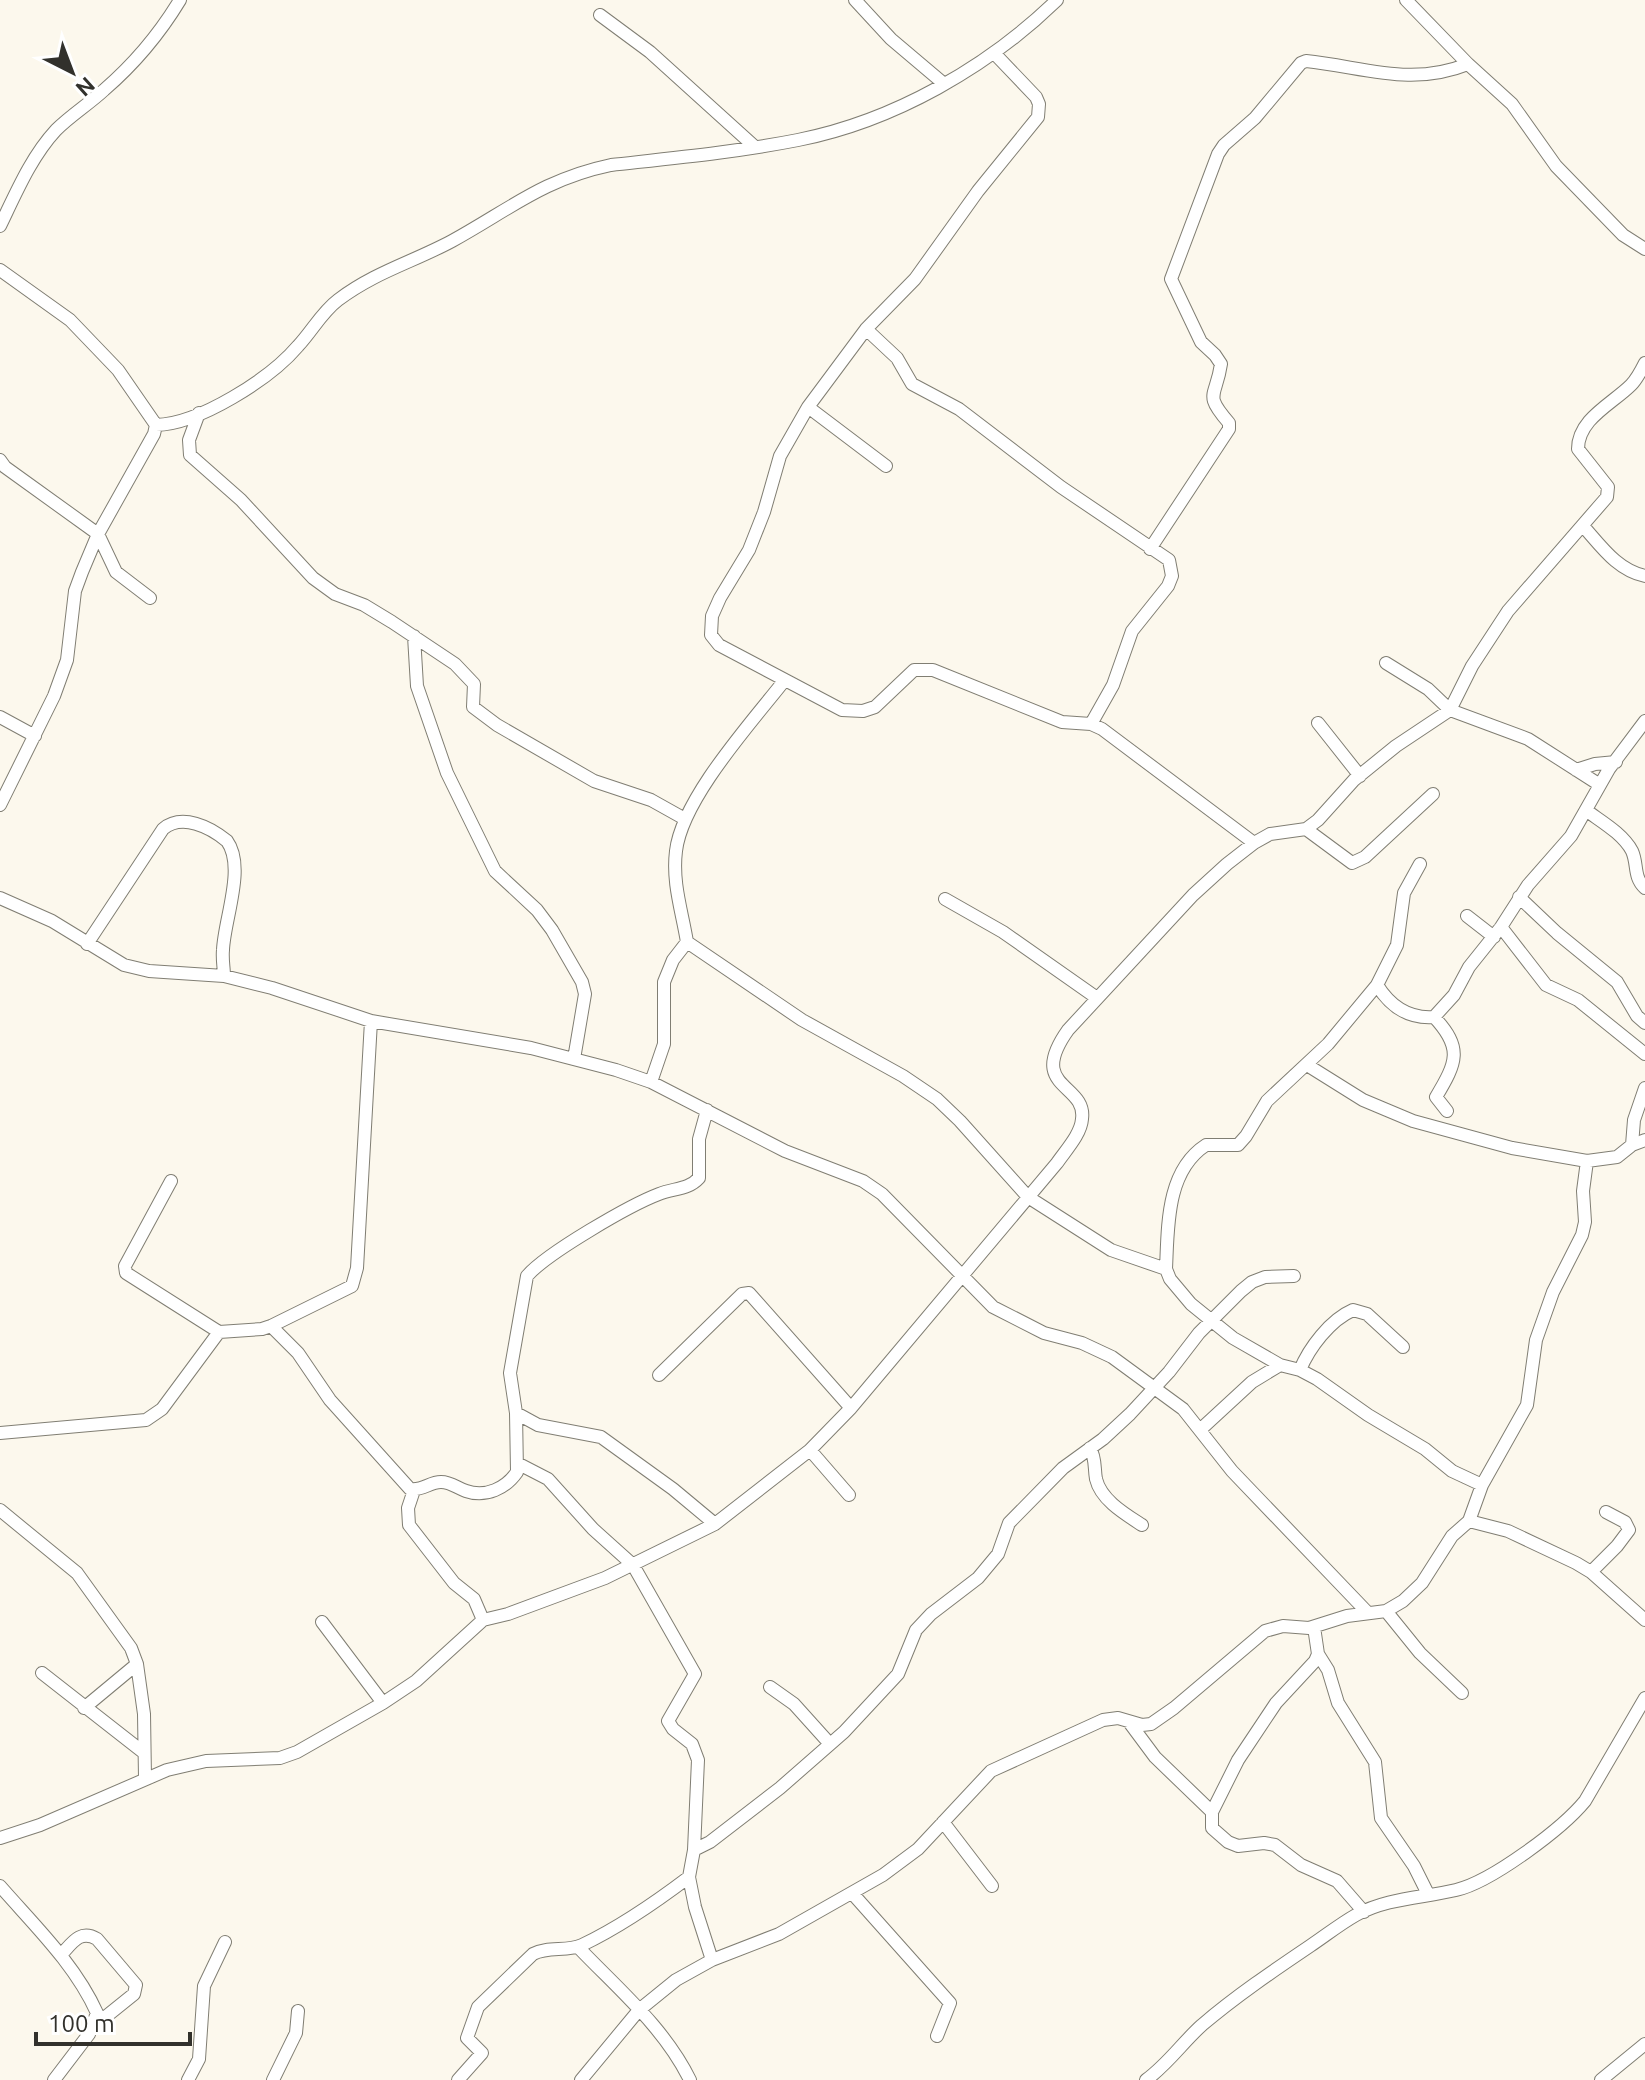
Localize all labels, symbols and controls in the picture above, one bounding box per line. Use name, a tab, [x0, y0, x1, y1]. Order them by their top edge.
north arrow	[32, 32, 112, 112]
text: N	[71, 72, 100, 102]
scale bar	[36, 1996, 190, 2046]
text: 100 m	[48, 2010, 115, 2037]

